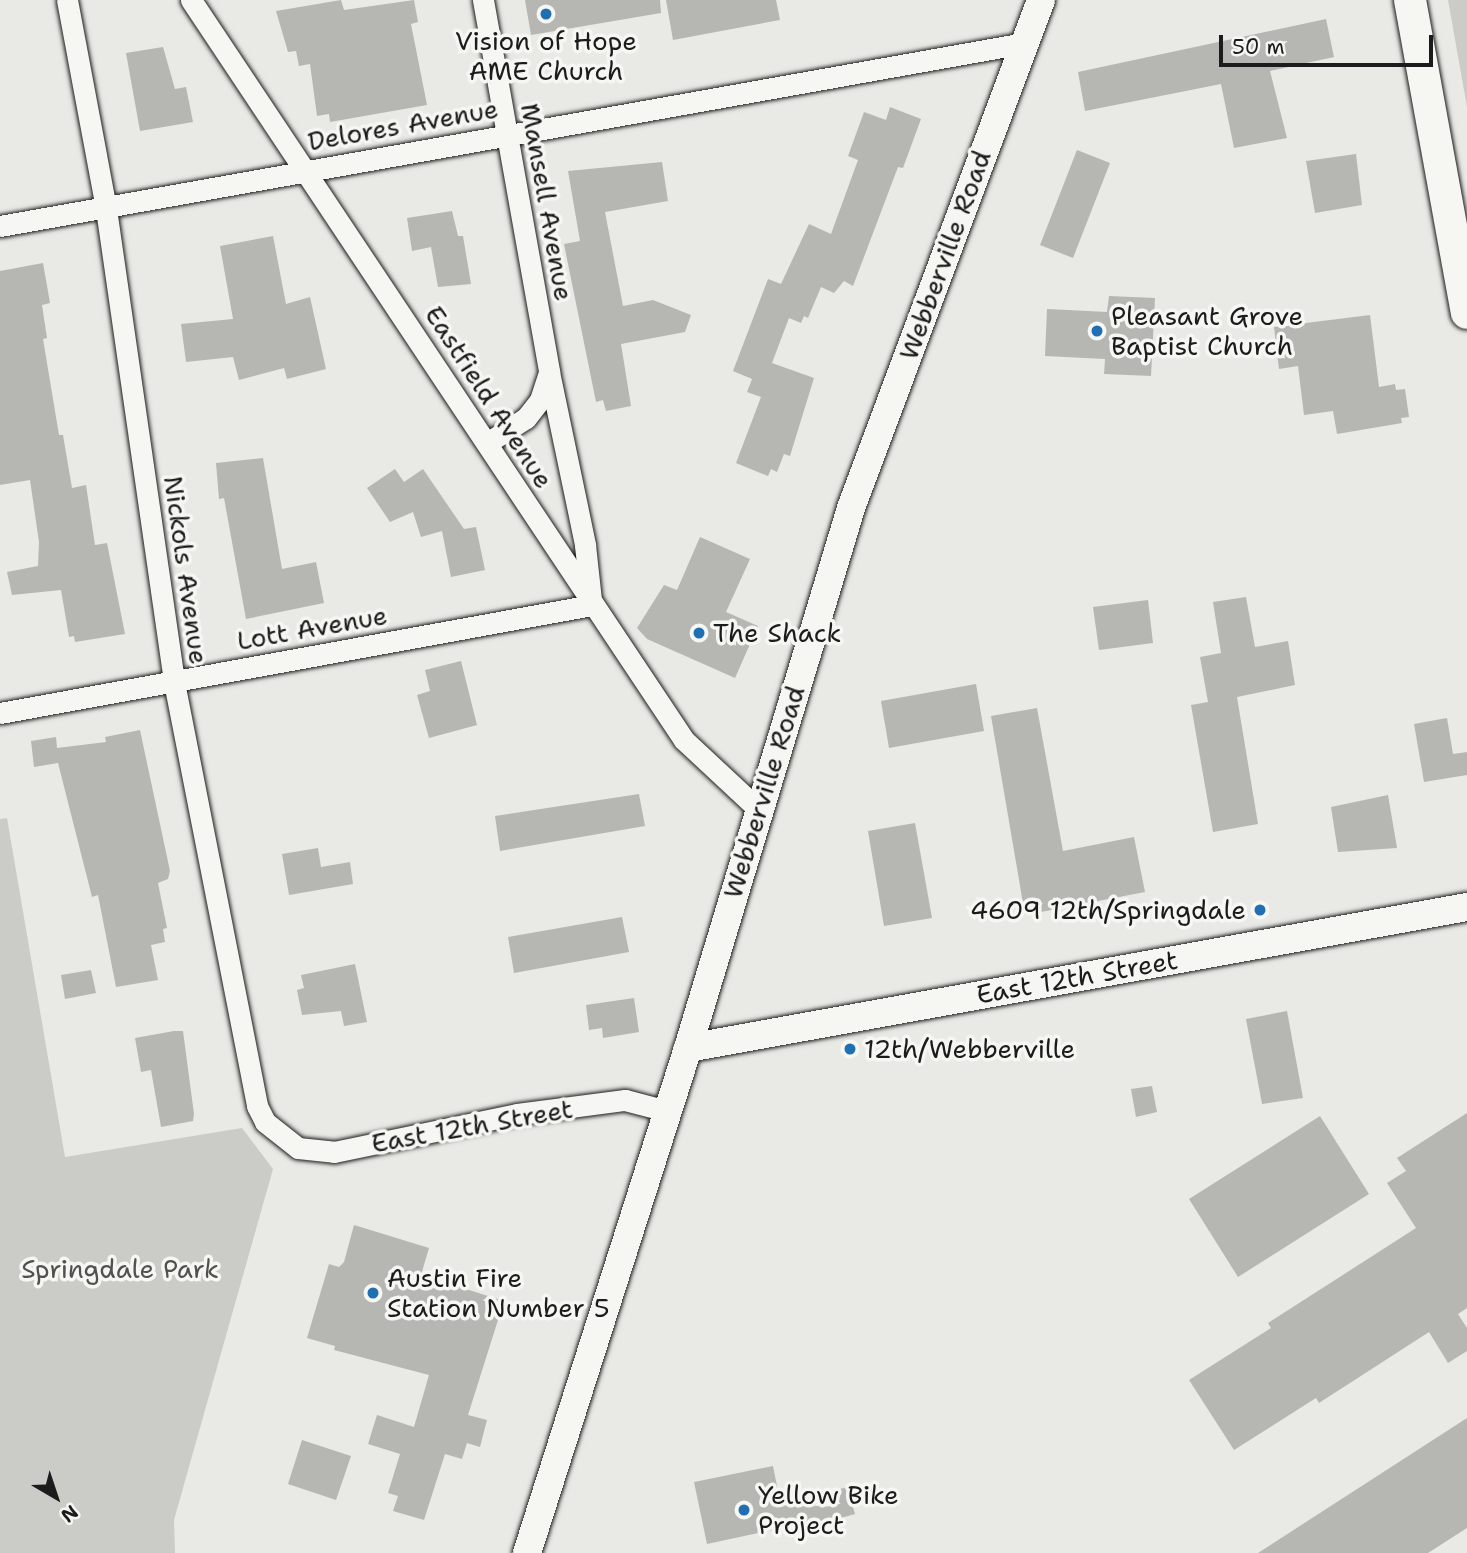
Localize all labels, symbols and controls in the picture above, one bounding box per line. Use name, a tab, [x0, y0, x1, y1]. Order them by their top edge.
marker: Vision of Hope AME Church	[538, 6, 554, 22]
scale bar	[1222, 21, 1436, 65]
place label: Vision of Hope AME Church	[455, 25, 637, 86]
text: 50 m	[1232, 33, 1285, 61]
street label: Delores Avenue	[305, 93, 501, 157]
street label: Mansell Avenue	[514, 101, 580, 303]
street label: Webberville Road	[893, 146, 997, 364]
street label: Eastfield Avenue	[418, 300, 560, 494]
place label: Pleasant Grove Baptist Church	[1111, 300, 1303, 362]
marker: Pleasant Grove Baptist Church	[1089, 323, 1105, 339]
street label: Nickols Avenue	[157, 474, 215, 666]
street label: Lott Avenue	[234, 599, 390, 657]
place label: The Shack	[713, 617, 841, 649]
marker: The Shack	[691, 625, 707, 641]
street label: Webberville Road	[717, 682, 811, 902]
place label: 4609 12th/Springdale	[970, 894, 1246, 926]
marker: 4609 12th/Springdale	[1252, 902, 1268, 918]
street label: East 12th Street	[974, 944, 1180, 1010]
place label: 12th/Webberville	[864, 1033, 1075, 1065]
marker: 12th/Webberville	[842, 1041, 858, 1057]
street label: East 12th Street	[369, 1093, 575, 1159]
park label: Springdale Park	[21, 1253, 219, 1285]
place label: Austin Fire Station Number 5	[387, 1262, 610, 1324]
marker: Austin Fire Station Number 5	[365, 1285, 381, 1301]
north arrow	[21, 1462, 91, 1532]
place label: Yellow Bike Project	[758, 1479, 899, 1540]
text: N	[56, 1499, 83, 1528]
marker: Yellow Bike Project	[736, 1502, 752, 1518]

